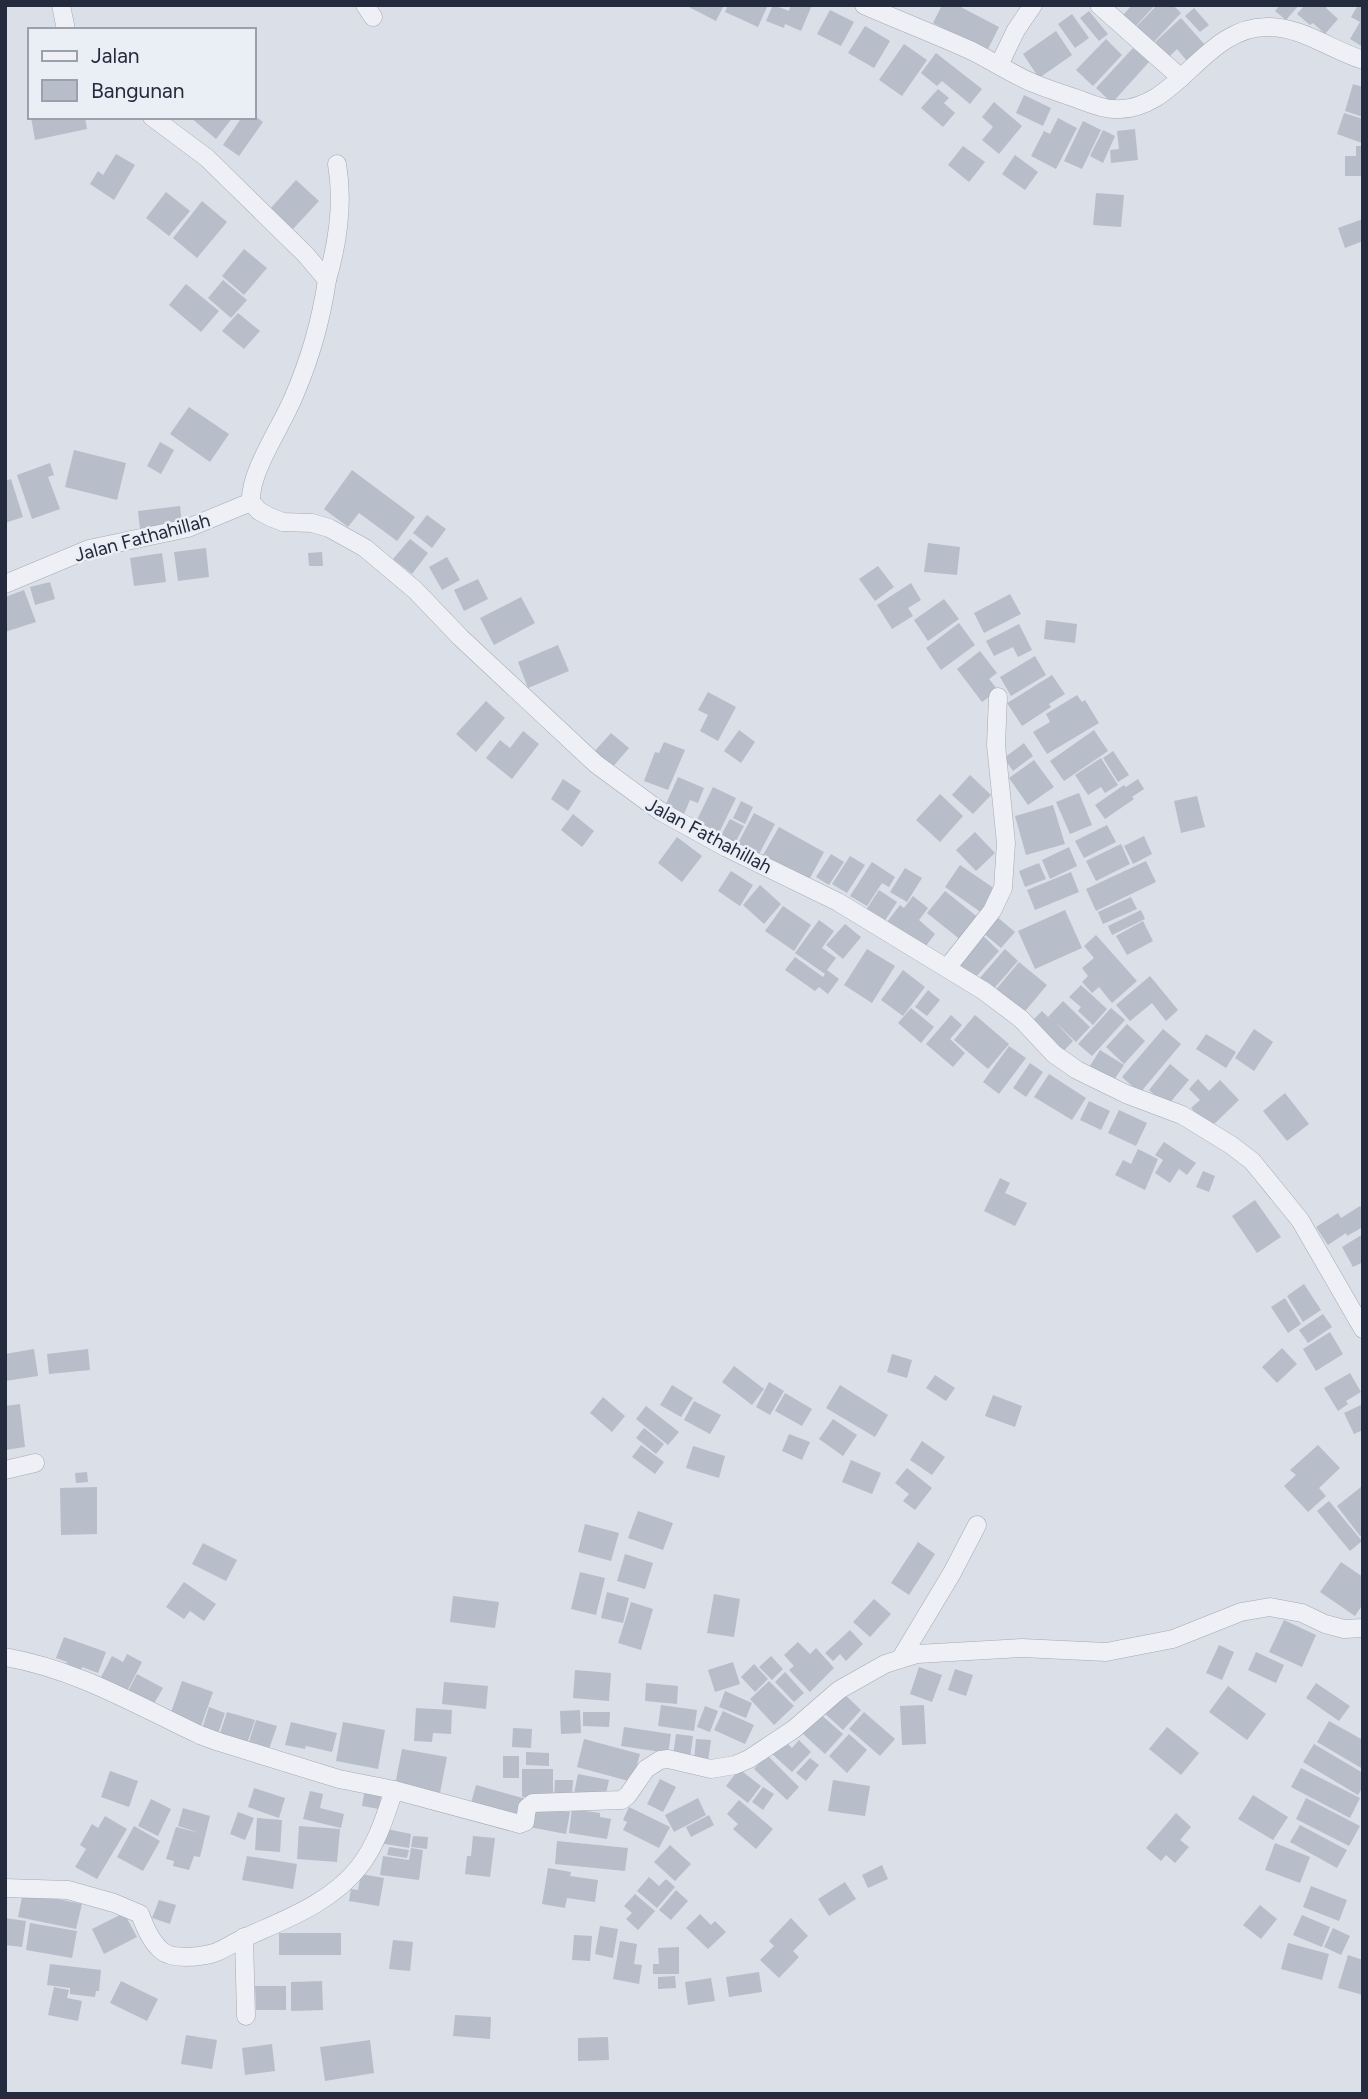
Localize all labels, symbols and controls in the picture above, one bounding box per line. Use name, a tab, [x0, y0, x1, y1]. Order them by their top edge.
legend	[28, 28, 256, 119]
text: Jalan	[91, 43, 140, 68]
text: Bangunan	[91, 78, 184, 103]
street label: Jalan Fathahillah	[72, 508, 213, 567]
street label: Jalan Fathahillah	[642, 792, 776, 878]

